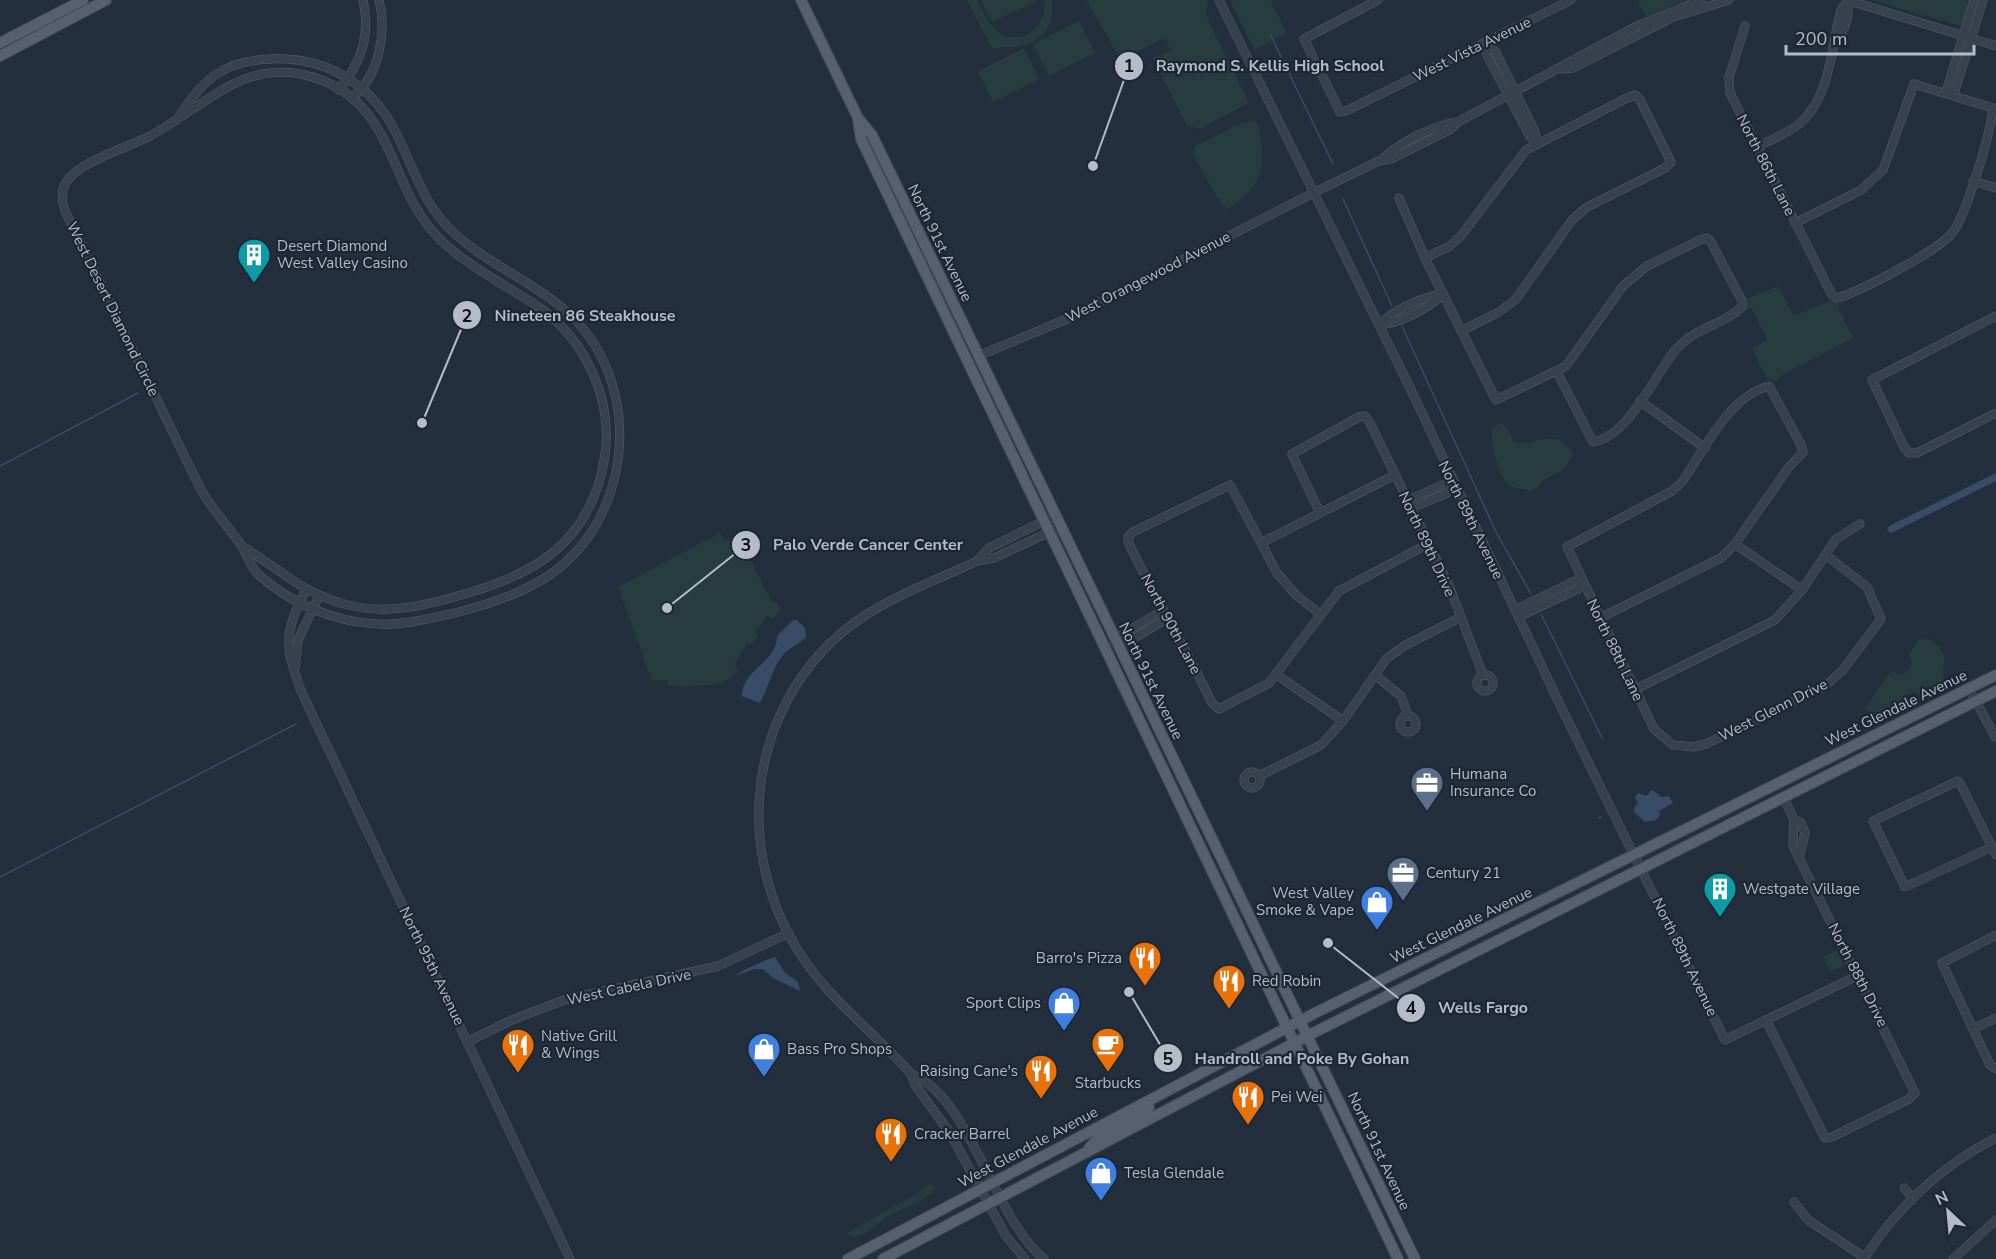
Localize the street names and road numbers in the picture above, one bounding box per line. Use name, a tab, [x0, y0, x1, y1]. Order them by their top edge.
street label: West Vista Avenue	[1410, 12, 1534, 86]
street label: North 86th Lane	[1732, 111, 1800, 219]
street label: North 91st Avenue	[903, 181, 977, 305]
street label: West Desert Diamond Circle	[62, 218, 164, 400]
street label: West Orangewood Avenue	[1062, 227, 1234, 327]
street label: North 89th Avenue	[1434, 457, 1508, 583]
street label: North 89th Drive	[1394, 488, 1460, 600]
street label: North 90th Lane	[1136, 570, 1206, 678]
street label: North 88th Lane	[1582, 596, 1648, 704]
street label: North 91st Avenue	[1114, 619, 1188, 743]
street label: West Glendale Avenue	[1822, 665, 1970, 751]
street label: West Glenn Drive	[1715, 674, 1831, 746]
street label: West Glendale Avenue	[1387, 882, 1535, 968]
street label: North 89th Avenue	[1648, 894, 1722, 1020]
street label: North 95th Avenue	[395, 903, 469, 1029]
street label: North 88th Drive	[1823, 920, 1893, 1030]
street label: West Cabela Drive	[565, 964, 693, 1010]
street label: North 91st Avenue	[1343, 1089, 1415, 1213]
street label: West Glendale Avenue	[955, 1102, 1101, 1192]

